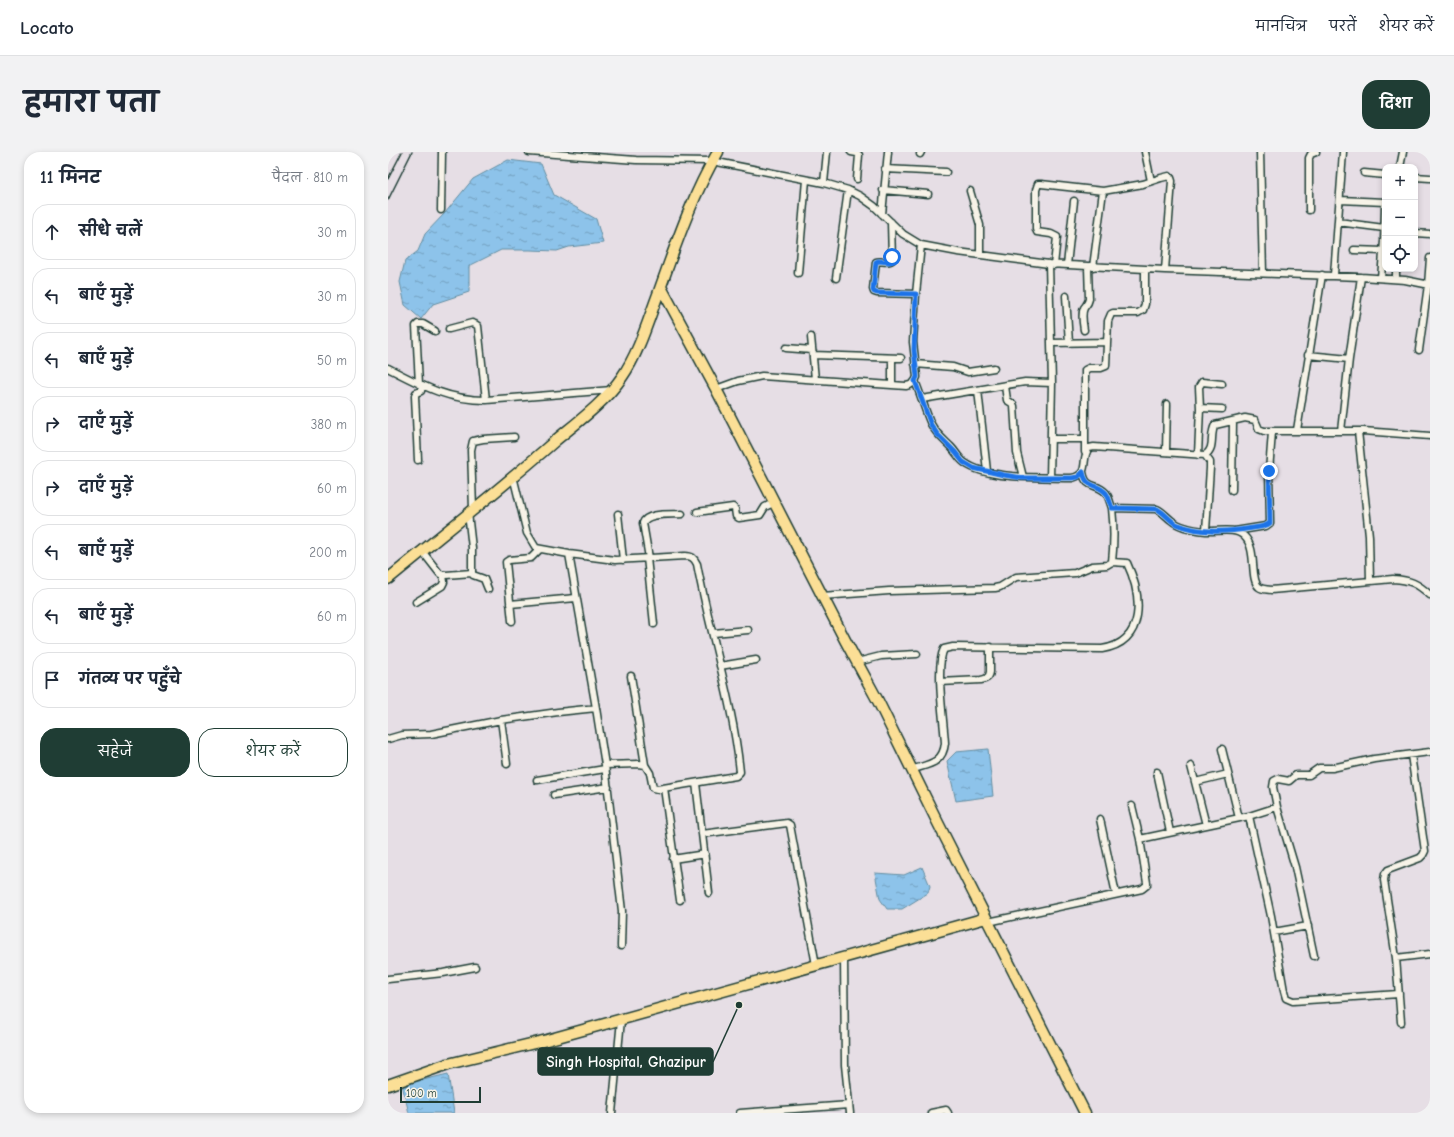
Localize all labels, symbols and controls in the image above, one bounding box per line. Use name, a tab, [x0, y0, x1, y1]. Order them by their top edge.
text: Locato	[20, 17, 74, 39]
text: मानचित्र	[1256, 18, 1307, 35]
text: परतें	[1329, 18, 1356, 35]
text: शेयर करें	[1378, 18, 1434, 35]
button: दिशा	[1362, 80, 1430, 129]
text: हमारा पता	[24, 87, 158, 119]
map controls	[1382, 164, 1418, 272]
button: +	[1382, 164, 1418, 200]
text: 11 मिनट	[40, 168, 101, 187]
text: पैदल · 810 m	[272, 170, 348, 185]
button: −	[1382, 200, 1418, 236]
icon: ahead	[41, 221, 63, 243]
text: सीधे चलें	[79, 222, 142, 240]
text: 30 m	[317, 225, 347, 240]
button: locate	[1382, 236, 1418, 272]
route start	[883, 248, 901, 266]
icon: left	[41, 285, 63, 307]
text: बाएँ मुड़ें	[79, 286, 133, 304]
text: 30 m	[317, 289, 347, 304]
icon: left	[41, 349, 63, 371]
text: बाएँ मुड़ें	[79, 350, 133, 368]
text: 50 m	[317, 353, 347, 368]
icon: right	[41, 413, 63, 435]
text: दाएँ मुड़ें	[79, 414, 133, 432]
text: 380 m	[311, 417, 347, 432]
route end	[1260, 462, 1278, 480]
icon: right	[41, 477, 63, 499]
text: दाएँ मुड़ें	[79, 478, 133, 496]
text: 60 m	[317, 481, 347, 496]
icon: left	[41, 541, 63, 563]
text: बाएँ मुड़ें	[79, 542, 133, 560]
text: 200 m	[309, 545, 347, 560]
icon: left	[41, 605, 63, 627]
text: बाएँ मुड़ें	[79, 606, 133, 624]
text: 60 m	[317, 609, 347, 624]
icon: arrive	[41, 669, 63, 691]
text: गंतव्य पर पहुँचे	[79, 670, 181, 688]
button: सहेजें	[40, 728, 190, 777]
button: शेयर करें	[198, 728, 348, 777]
callout: Singh Hospital, Ghazipur	[538, 1048, 713, 1075]
text: Singh Hospital, Ghazipur	[546, 1053, 706, 1071]
scale bar	[400, 1085, 481, 1104]
text: 100 m	[406, 1087, 437, 1100]

